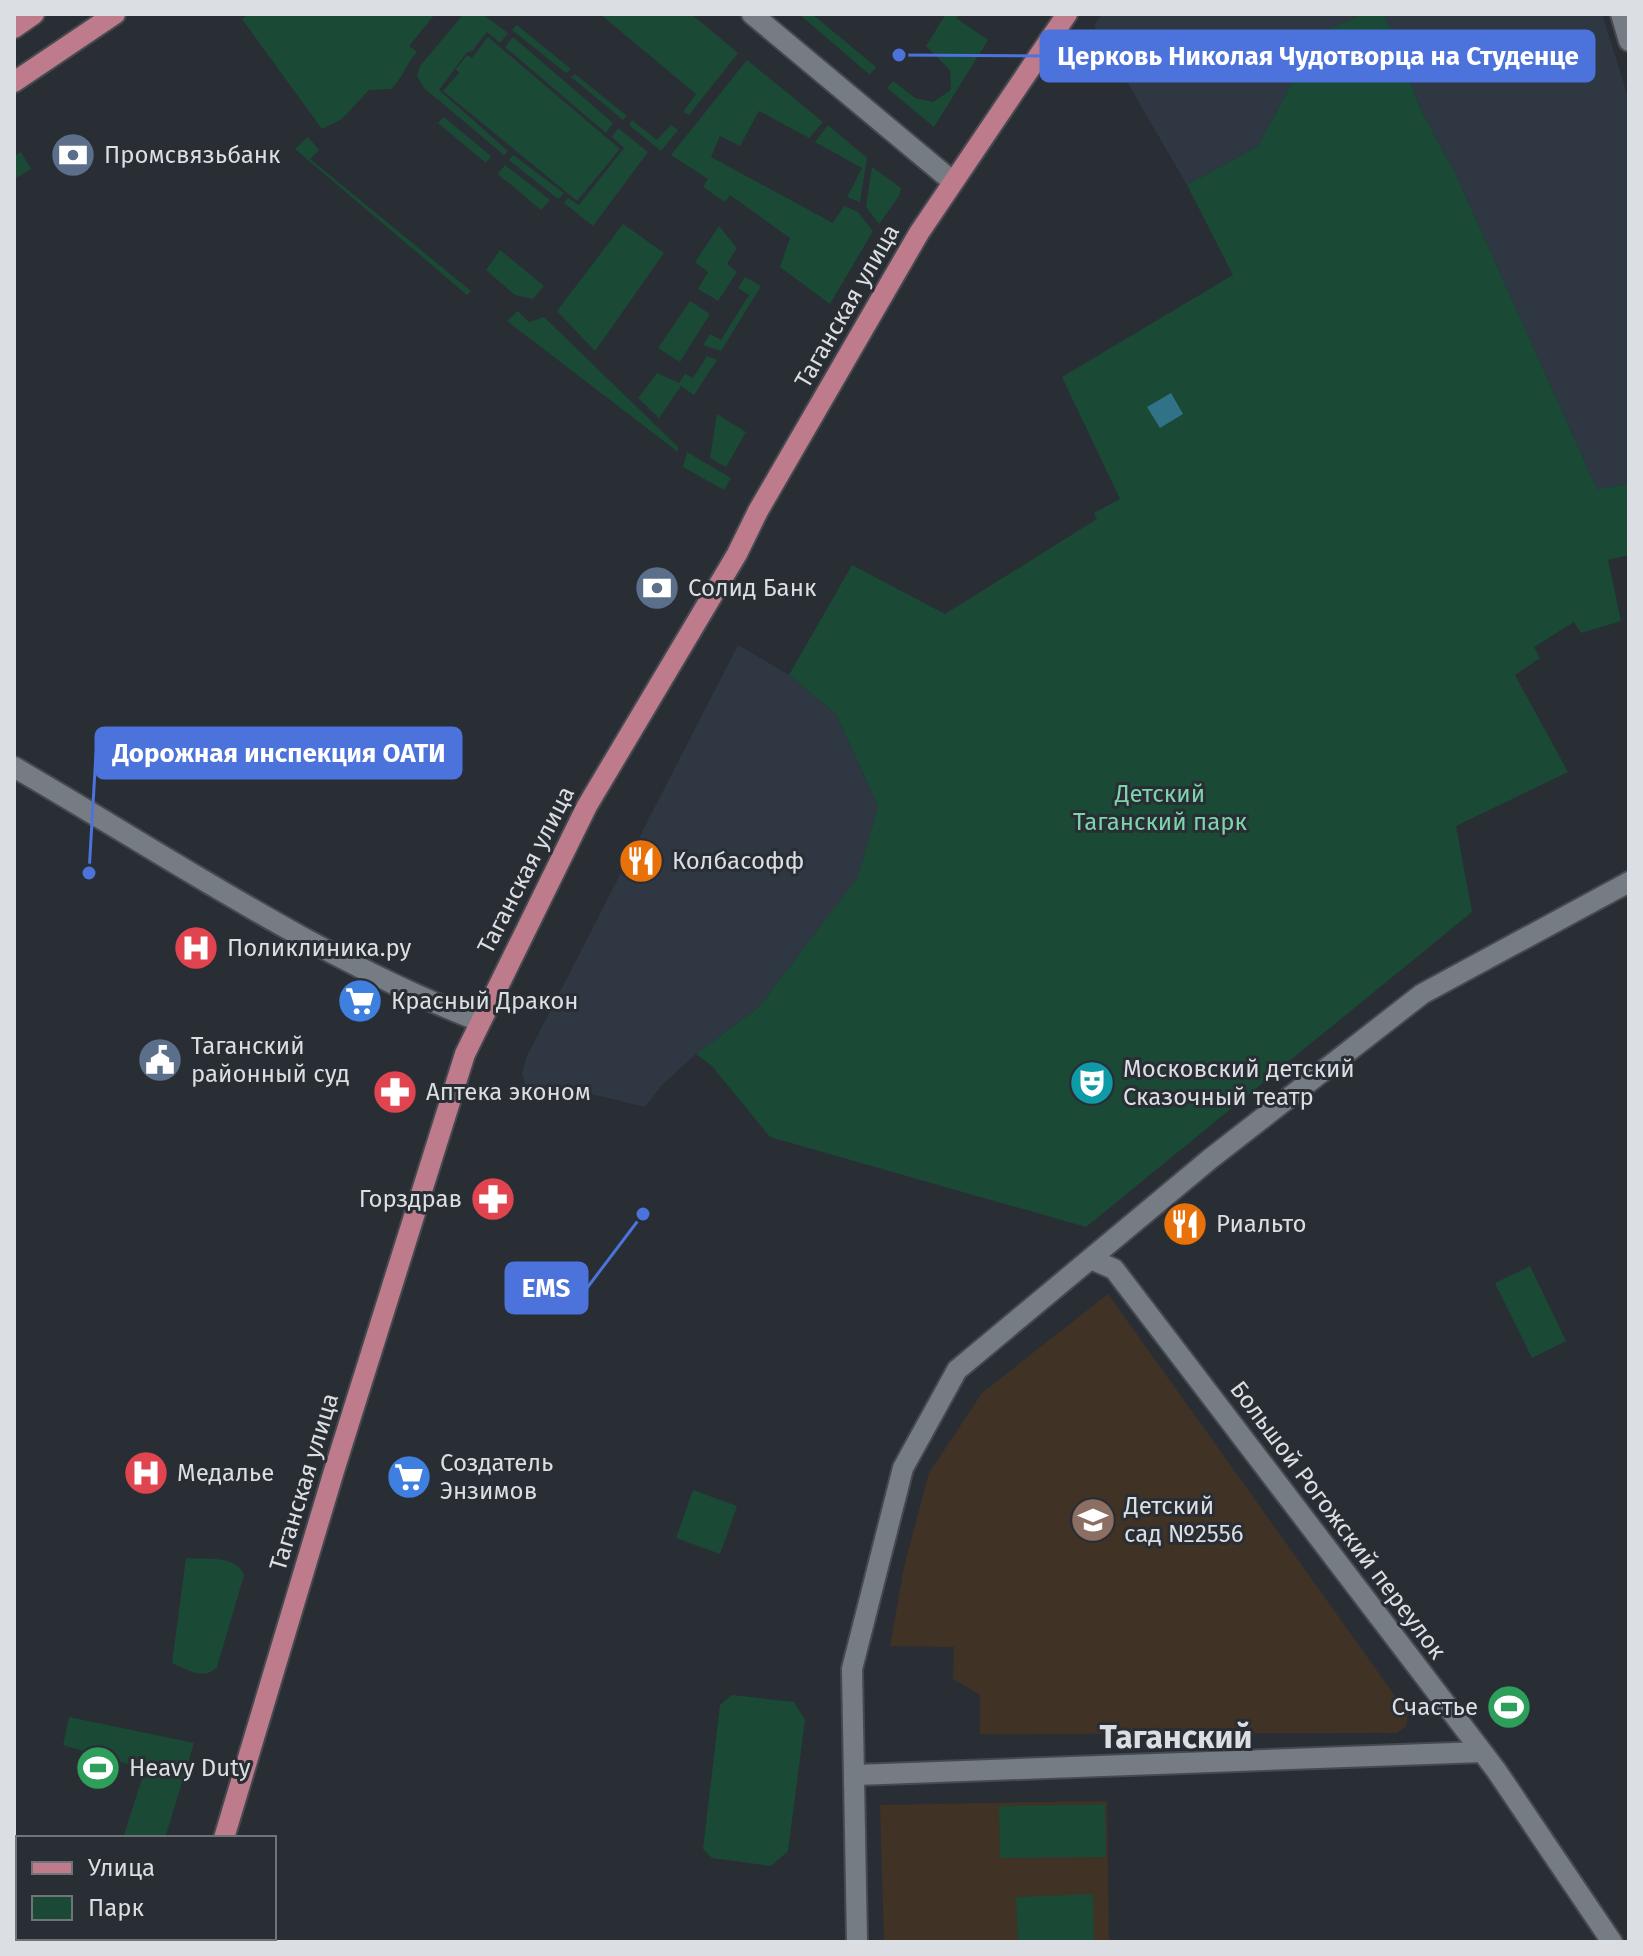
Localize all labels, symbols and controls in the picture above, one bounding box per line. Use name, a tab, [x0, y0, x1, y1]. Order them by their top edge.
callout: Церковь Николая Чудотворца на Студенце	[1041, 31, 1594, 81]
text: Церковь Николая Чудотворца на Студенце	[1057, 41, 1579, 72]
bank icon: Промсвязьбанк	[49, 131, 97, 179]
place label: Промсвязьбанк	[104, 141, 281, 169]
street label: Таганская улица	[789, 219, 905, 393]
bank icon: Солид Банк	[633, 564, 681, 612]
place label: Солид Банк	[688, 574, 817, 602]
callout: Дорожная инспекция ОАТИ	[96, 728, 461, 778]
text: Дорожная инспекция ОАТИ	[111, 738, 446, 769]
park label: Детский Таганский парк	[1073, 780, 1247, 836]
street label: Таганская улица	[472, 782, 580, 958]
restaurant icon: Колбасофф	[617, 837, 665, 885]
place label: Колбасофф	[672, 847, 804, 875]
hospital icon: Поликлиника.ру	[172, 924, 220, 972]
place label: Поликлиника.ру	[227, 934, 412, 962]
supermarket icon: Красный Дракон	[336, 977, 384, 1025]
place label: Красный Дракон	[391, 987, 579, 1015]
place label: Таганский районный суд	[191, 1032, 350, 1088]
public building icon: Таганский районный суд	[136, 1036, 184, 1084]
place label: Московский детский Сказочный театр	[1123, 1055, 1355, 1111]
theatre icon: Московский детский Сказочный театр	[1068, 1059, 1116, 1107]
pharmacy icon: Аптека эконом	[371, 1068, 419, 1116]
place label: Аптека эконом	[426, 1078, 591, 1106]
pharmacy icon: Горздрав	[469, 1175, 517, 1223]
place label: Горздрав	[359, 1185, 462, 1213]
restaurant icon: Риальто	[1161, 1200, 1209, 1248]
place label: Риальто	[1216, 1210, 1307, 1238]
callout: EMS	[506, 1263, 587, 1313]
text: EMS	[522, 1273, 570, 1304]
street label: Большой Рогожский переулок	[1224, 1375, 1452, 1665]
street label: Таганская улица	[264, 1390, 344, 1574]
hospital icon: Медалье	[122, 1449, 170, 1497]
place label: Создатель Энзимов	[440, 1449, 553, 1505]
supermarket icon: Создатель Энзимов	[385, 1453, 433, 1501]
place label: Медалье	[177, 1459, 274, 1487]
place label: Детский сад №2556	[1123, 1492, 1244, 1548]
school or university icon: Детский сад №2556	[1069, 1496, 1117, 1544]
sports icon: Счастье	[1485, 1683, 1533, 1731]
place label: Счастье	[1392, 1693, 1478, 1721]
district label: Таганский	[1100, 1718, 1252, 1756]
sports icon: Heavy Duty	[74, 1744, 122, 1792]
place label: Heavy Duty	[129, 1754, 251, 1782]
legend	[16, 1836, 276, 1940]
text: Улица	[88, 1854, 155, 1882]
text: Парк	[88, 1894, 145, 1922]

